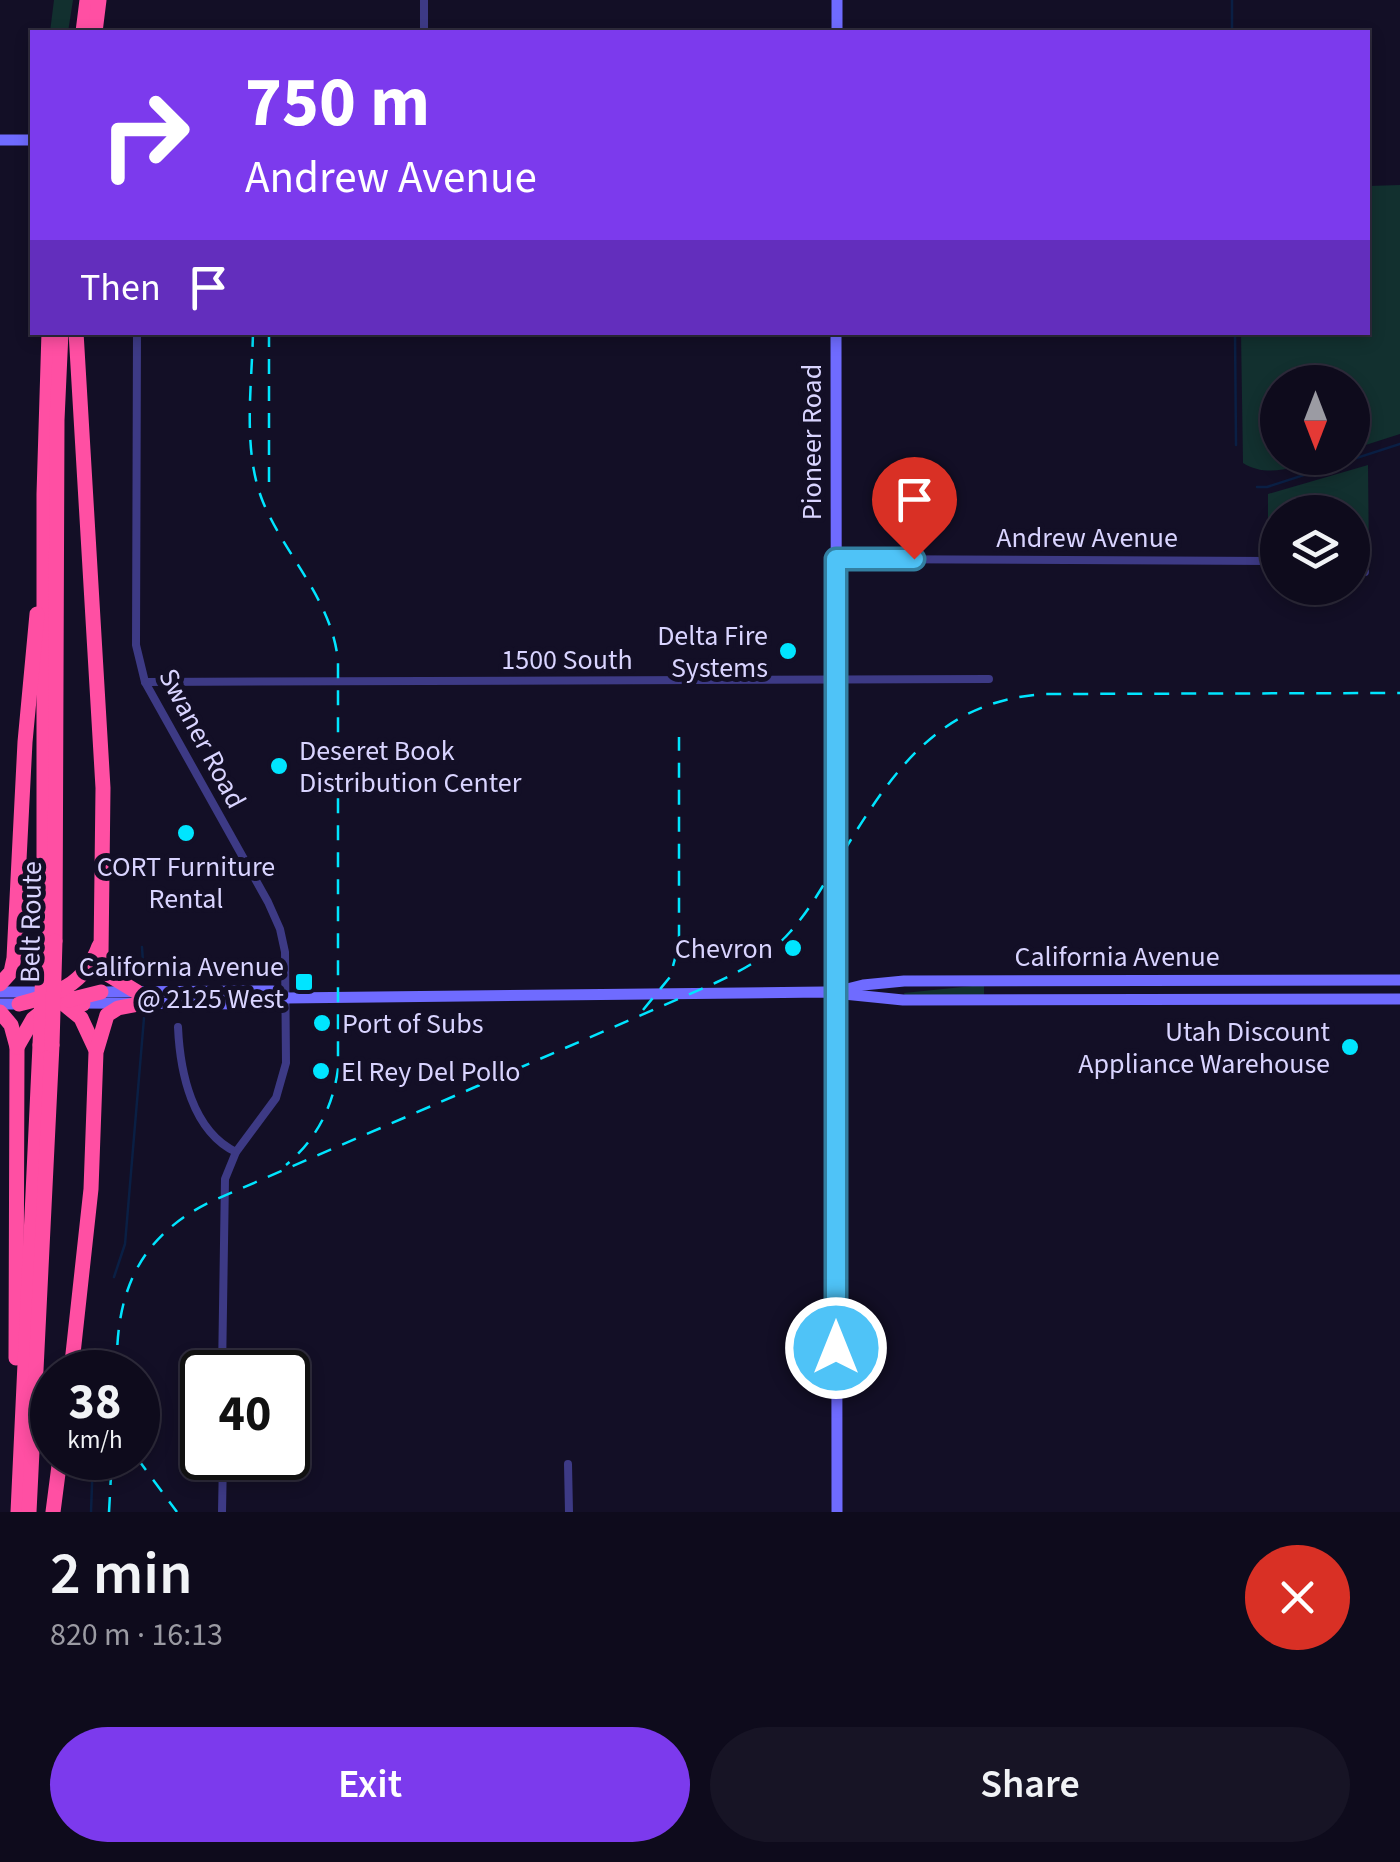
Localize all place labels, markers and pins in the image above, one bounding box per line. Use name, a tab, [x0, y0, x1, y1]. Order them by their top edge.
pin	[872, 457, 957, 560]
place label: Delta Fire Systems	[657, 616, 768, 688]
marker: Delta Fire Systems	[777, 640, 799, 662]
place label: Deseret Book Distribution Center	[299, 731, 522, 803]
marker: Deseret Book Distribution Center	[268, 755, 290, 777]
marker: CORT Furniture Rental	[175, 822, 197, 844]
place label: CORT Furniture Rental	[97, 847, 275, 919]
place label: Chevron	[675, 929, 773, 969]
marker: Chevron	[782, 937, 804, 959]
place label: California Avenue @ 2125 West	[79, 947, 285, 1019]
marker: California Avenue @ 2125 West	[293, 971, 315, 993]
place label: Port of Subs	[342, 1004, 483, 1044]
marker: Port of Subs	[311, 1012, 333, 1034]
place label: Utah Discount Appliance Warehouse	[1078, 1012, 1331, 1084]
marker: Utah Discount Appliance Warehouse	[1339, 1036, 1361, 1058]
place label: El Rey Del Pollo	[341, 1052, 521, 1092]
marker: El Rey Del Pollo	[310, 1060, 332, 1082]

